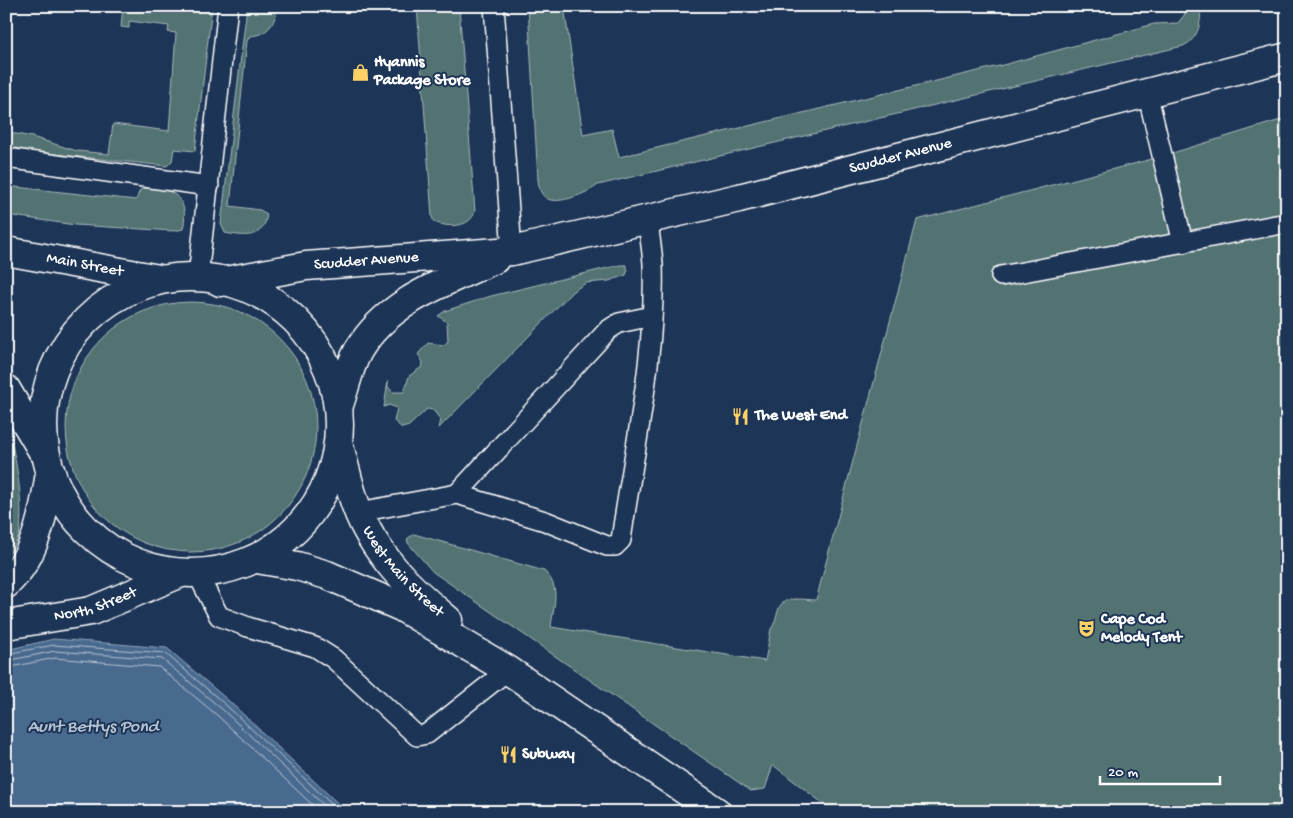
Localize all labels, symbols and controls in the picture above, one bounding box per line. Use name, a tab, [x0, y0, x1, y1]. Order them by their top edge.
place label: Hyannis Package Store	[373, 54, 471, 91]
shop icon: Hyannis Package Store	[350, 62, 370, 82]
street label: Scudder Avenue	[847, 134, 955, 179]
street label: Scudder Avenue	[313, 248, 420, 275]
street label: Main Street	[45, 249, 126, 282]
restaurant icon: The West End	[731, 406, 751, 426]
place label: The West End	[753, 407, 848, 426]
street label: West Main Street	[357, 523, 448, 623]
street label: North Street	[53, 583, 141, 626]
place label: Cape Cod Melody Tent	[1100, 611, 1183, 648]
theatre icon: Cape Cod Melody Tent	[1077, 619, 1097, 639]
water label: Aunt Bettys Pond	[28, 717, 161, 738]
restaurant icon: Subway	[498, 745, 518, 765]
place label: Subway	[522, 746, 575, 765]
scale bar	[1100, 753, 1220, 785]
text: 20 m	[1108, 764, 1138, 782]

